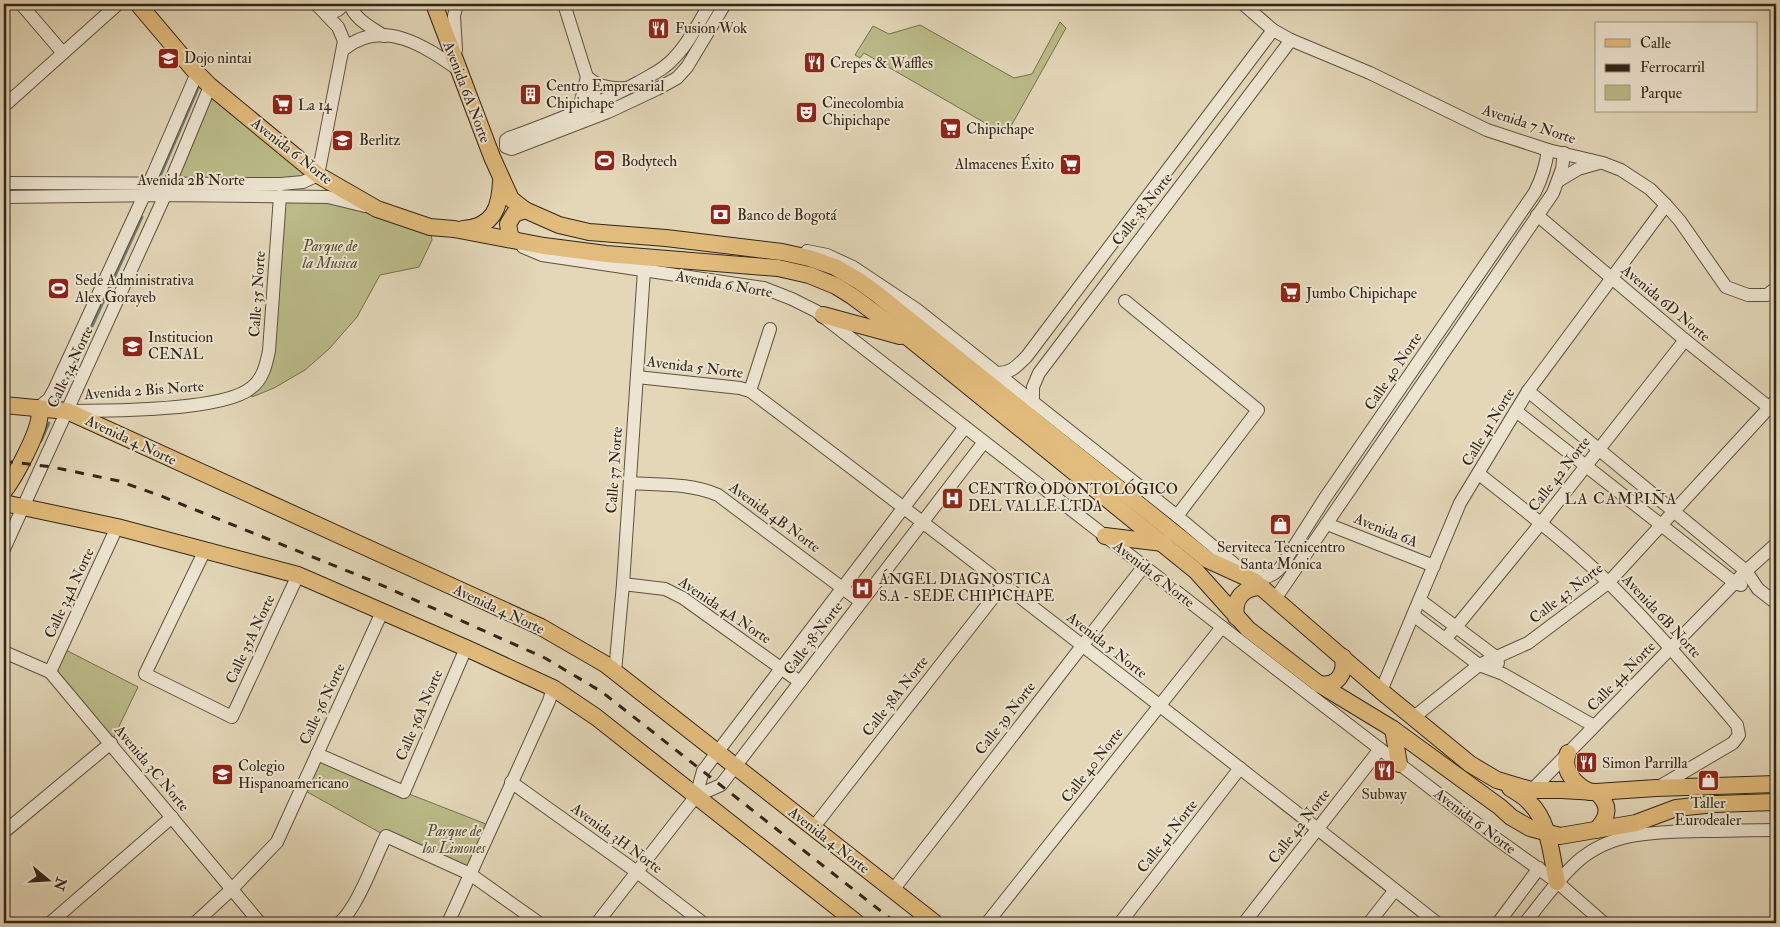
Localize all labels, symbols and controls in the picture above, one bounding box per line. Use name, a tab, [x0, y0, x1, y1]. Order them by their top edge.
restaurant icon: Fusion Wok	[647, 16, 671, 40]
place label: Fusion Wok	[675, 19, 747, 38]
legend	[1595, 22, 1758, 112]
text: Calle	[1640, 34, 1671, 53]
street label: Avenida 6A Norte	[438, 38, 495, 146]
school or university icon: Dojo nintai	[156, 46, 180, 70]
place label: Dojo nintai	[184, 49, 252, 68]
restaurant icon: Crepes & Waffles	[802, 51, 826, 75]
place label: Crepes & Waffles	[830, 54, 933, 74]
text: Ferrocarril	[1640, 58, 1705, 77]
place label: Centro Empresarial Chipichape	[546, 77, 664, 114]
building icon: Centro Empresarial Chipichape	[518, 83, 542, 107]
text: Parque	[1640, 84, 1682, 103]
supermarket icon: La 14	[270, 93, 294, 117]
place label: Cinecolombia Chipichape	[822, 94, 905, 131]
place label: La 14	[298, 96, 333, 115]
theatre icon: Cinecolombia Chipichape	[794, 100, 818, 124]
street label: Avenida 7 Norte	[1479, 100, 1578, 149]
street label: Avenida 6 Norte	[246, 113, 336, 189]
supermarket icon: Chipichape	[938, 117, 962, 141]
place label: Chipichape	[966, 120, 1034, 140]
school or university icon: Berlitz	[331, 128, 355, 152]
place label: Berlitz	[359, 131, 400, 150]
sports icon: Bodytech	[593, 149, 617, 173]
place label: Bodytech	[621, 152, 677, 171]
supermarket icon: Almacenes Éxito	[1058, 152, 1082, 176]
place label: Almacenes Éxito	[954, 153, 1054, 174]
street label: Calle 38 Norte	[1108, 169, 1177, 249]
street label: Avenida 2B Norte	[136, 171, 245, 190]
bank icon: Banco de Bogotá	[709, 203, 733, 227]
place label: Banco de Bogotá	[737, 206, 837, 225]
park label: Parque de la Musica	[302, 237, 358, 273]
street label: Calle 35 Norte	[245, 250, 270, 338]
street label: Avenida 6D Norte	[1617, 260, 1714, 346]
street label: Avenida 6 Norte	[673, 266, 774, 302]
place label: Sede Administrativa Alex Gorayeb	[74, 271, 195, 307]
sports icon: Sede Administrativa Alex Gorayeb	[47, 277, 71, 301]
supermarket icon: Jumbo Chipichape	[1278, 281, 1302, 305]
place label: Jumbo Chipichape	[1305, 284, 1417, 304]
street label: Calle 34 Norte	[43, 323, 98, 411]
place label: Institucion CENAL	[148, 328, 214, 364]
street label: Calle 40 Norte	[1360, 329, 1426, 414]
school or university icon: Institucion CENAL	[120, 334, 144, 358]
street label: Avenida 5 Norte	[645, 352, 744, 383]
street label: Avenida 2 Bis Norte	[83, 377, 205, 404]
street label: Calle 41 Norte	[1458, 385, 1519, 470]
street label: Avenida 4 Norte	[81, 411, 179, 470]
street label: Calle 37 Norte	[602, 426, 627, 514]
street label: Calle 42 Norte	[1524, 433, 1595, 516]
street label: Avenida 4B Norte	[725, 477, 824, 557]
place label: CENTRO ODONTOLÓGICO DEL VALLE LTDA	[968, 478, 1178, 516]
hospital icon: CENTRO ODONTOLÓGICO DEL VALLE LTDA	[940, 486, 964, 510]
district label: LA CAMPIÑA	[1565, 489, 1677, 509]
street label: Avenida 6A	[1350, 509, 1421, 552]
shop icon: Serviteca Tecnicentro Santa Monica	[1269, 512, 1293, 536]
street label: Avenida 6 Norte	[1108, 536, 1198, 612]
place label: Serviteca Tecnicentro Santa Monica	[1217, 538, 1345, 574]
street label: Calle 34A Norte	[40, 545, 99, 641]
street label: Calle 43 Norte	[1526, 559, 1607, 628]
place label: ÁNGEL DIAGNOSTICA S.A - SEDE CHIPICHAPE	[878, 568, 1055, 606]
street label: Avenida 6B Norte	[1617, 570, 1705, 662]
street label: Avenida 4A Norte	[674, 572, 775, 648]
hospital icon: ÁNGEL DIAGNOSTICA S.A - SEDE CHIPICHAPE	[851, 576, 875, 600]
street label: Avenida 4 Norte	[449, 580, 547, 639]
street label: Calle 35A Norte	[222, 592, 279, 687]
street label: Calle 38 Norte	[780, 598, 847, 679]
street label: Avenida 5 Norte	[1062, 607, 1151, 683]
street label: Calle 44 Norte	[1583, 637, 1660, 715]
street label: Calle 38A Norte	[858, 652, 933, 740]
street label: Calle 36 Norte	[295, 660, 350, 748]
street label: Calle 36A Norte	[392, 667, 447, 764]
street label: Calle 39 Norte	[971, 678, 1040, 759]
street label: Avenida 3C Norte	[109, 720, 193, 815]
street label: Calle 40 Norte	[1057, 724, 1128, 807]
restaurant icon: Simon Parrilla	[1574, 751, 1598, 775]
place label: Simon Parrilla	[1602, 754, 1688, 773]
place label: Colegio Hispanoamericano	[238, 757, 349, 794]
restaurant icon: Subway	[1372, 759, 1396, 783]
school or university icon: Colegio Hispanoamericano	[210, 763, 234, 787]
shop icon: Taller Eurodealer	[1696, 768, 1720, 792]
street label: Avenida 6 Norte	[1429, 784, 1519, 858]
street label: Calle 42 Norte	[1264, 785, 1335, 868]
place label: Subway	[1361, 785, 1407, 804]
place label: Taller Eurodealer	[1675, 794, 1742, 830]
street label: Calle 41 Norte	[1133, 796, 1202, 877]
street label: Avenida 3H Norte	[566, 798, 666, 878]
street label: Avenida 4 Norte	[783, 802, 873, 878]
park label: Parque de los Limones	[422, 822, 486, 858]
north arrow	[22, 854, 72, 904]
text: N	[50, 874, 70, 893]

